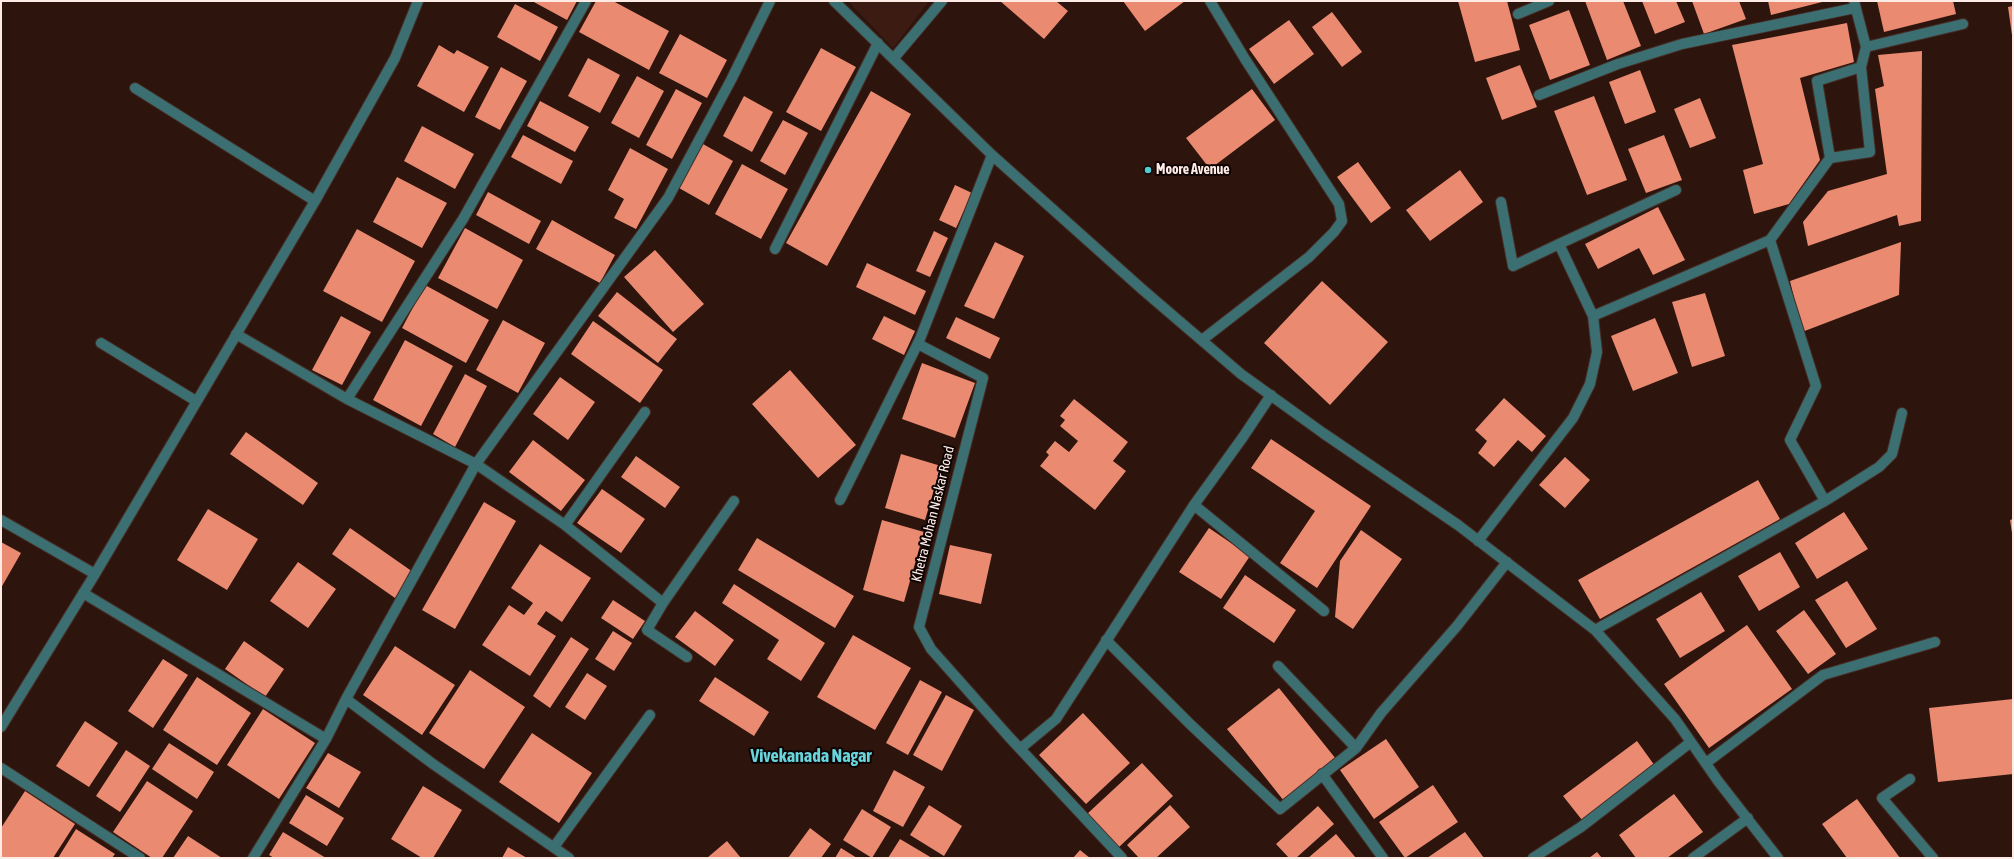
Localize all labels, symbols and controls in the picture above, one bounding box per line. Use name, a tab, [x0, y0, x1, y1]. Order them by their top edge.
place label: Moore Avenue	[1156, 162, 1230, 178]
marker: Moore Avenue	[1143, 165, 1153, 175]
street label: Khetra Mohan Naskar Road	[908, 444, 958, 584]
district label: Vivekanada Nagar	[750, 745, 872, 767]

